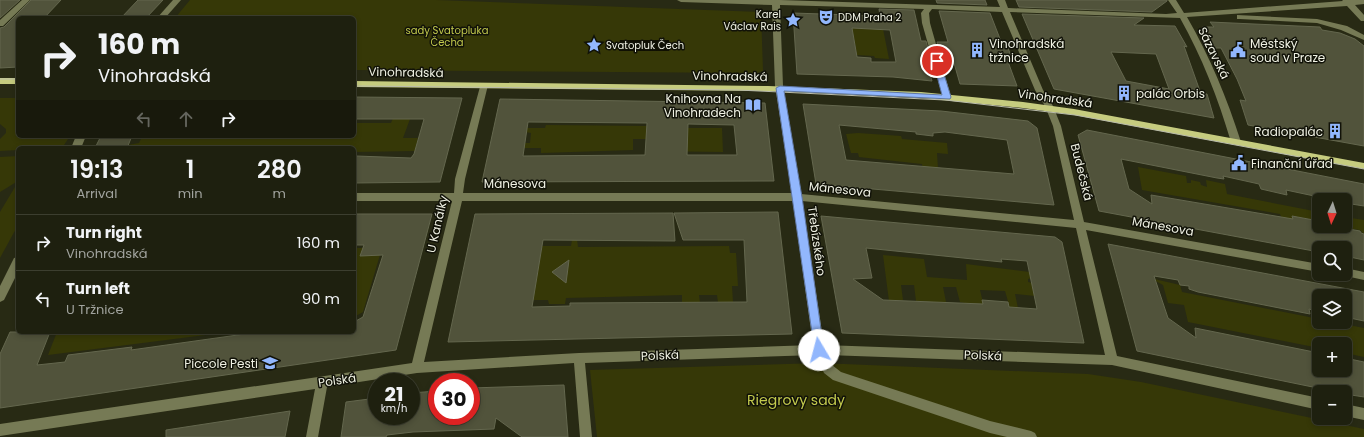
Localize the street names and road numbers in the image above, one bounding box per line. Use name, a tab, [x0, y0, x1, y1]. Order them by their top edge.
street label: Sázavská	[1194, 24, 1234, 82]
street label: Vinohradská	[368, 63, 444, 81]
street label: Vinohradská	[692, 67, 768, 85]
street label: Vinohradská	[1016, 84, 1094, 112]
street label: Budečská	[1067, 142, 1097, 202]
street label: Mánesova	[484, 175, 546, 192]
street label: Mánesova	[808, 177, 872, 201]
street label: U Kanálky	[422, 193, 452, 254]
street label: Třebízského	[804, 205, 830, 277]
street label: Mánesova	[1131, 212, 1195, 240]
street label: Polská	[641, 346, 679, 364]
street label: Polská	[964, 346, 1002, 364]
street label: Polská	[317, 369, 357, 391]

